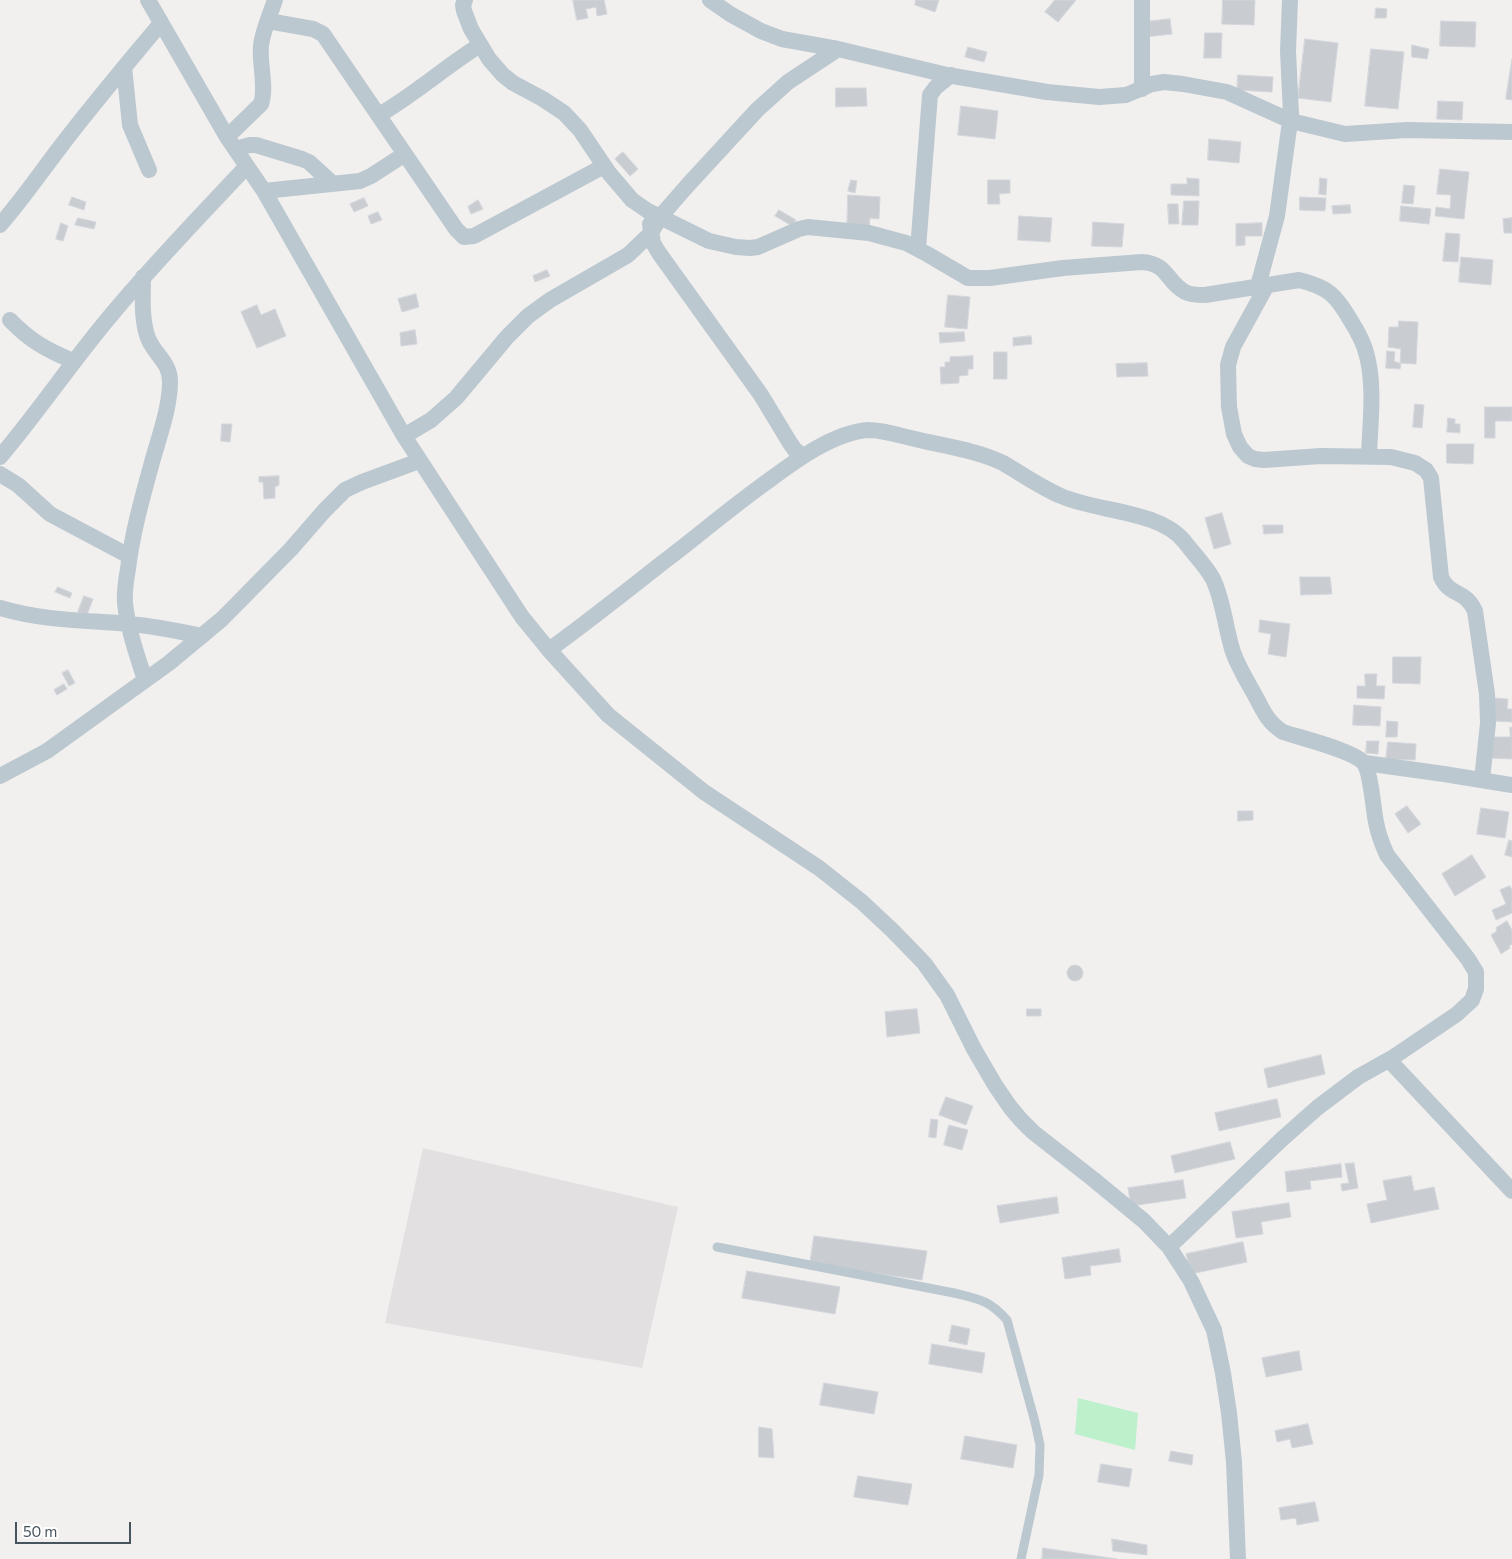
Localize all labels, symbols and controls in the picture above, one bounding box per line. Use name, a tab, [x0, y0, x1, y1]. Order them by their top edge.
scale bar	[18, 1512, 134, 1544]
text: 50 m	[23, 1522, 57, 1540]

